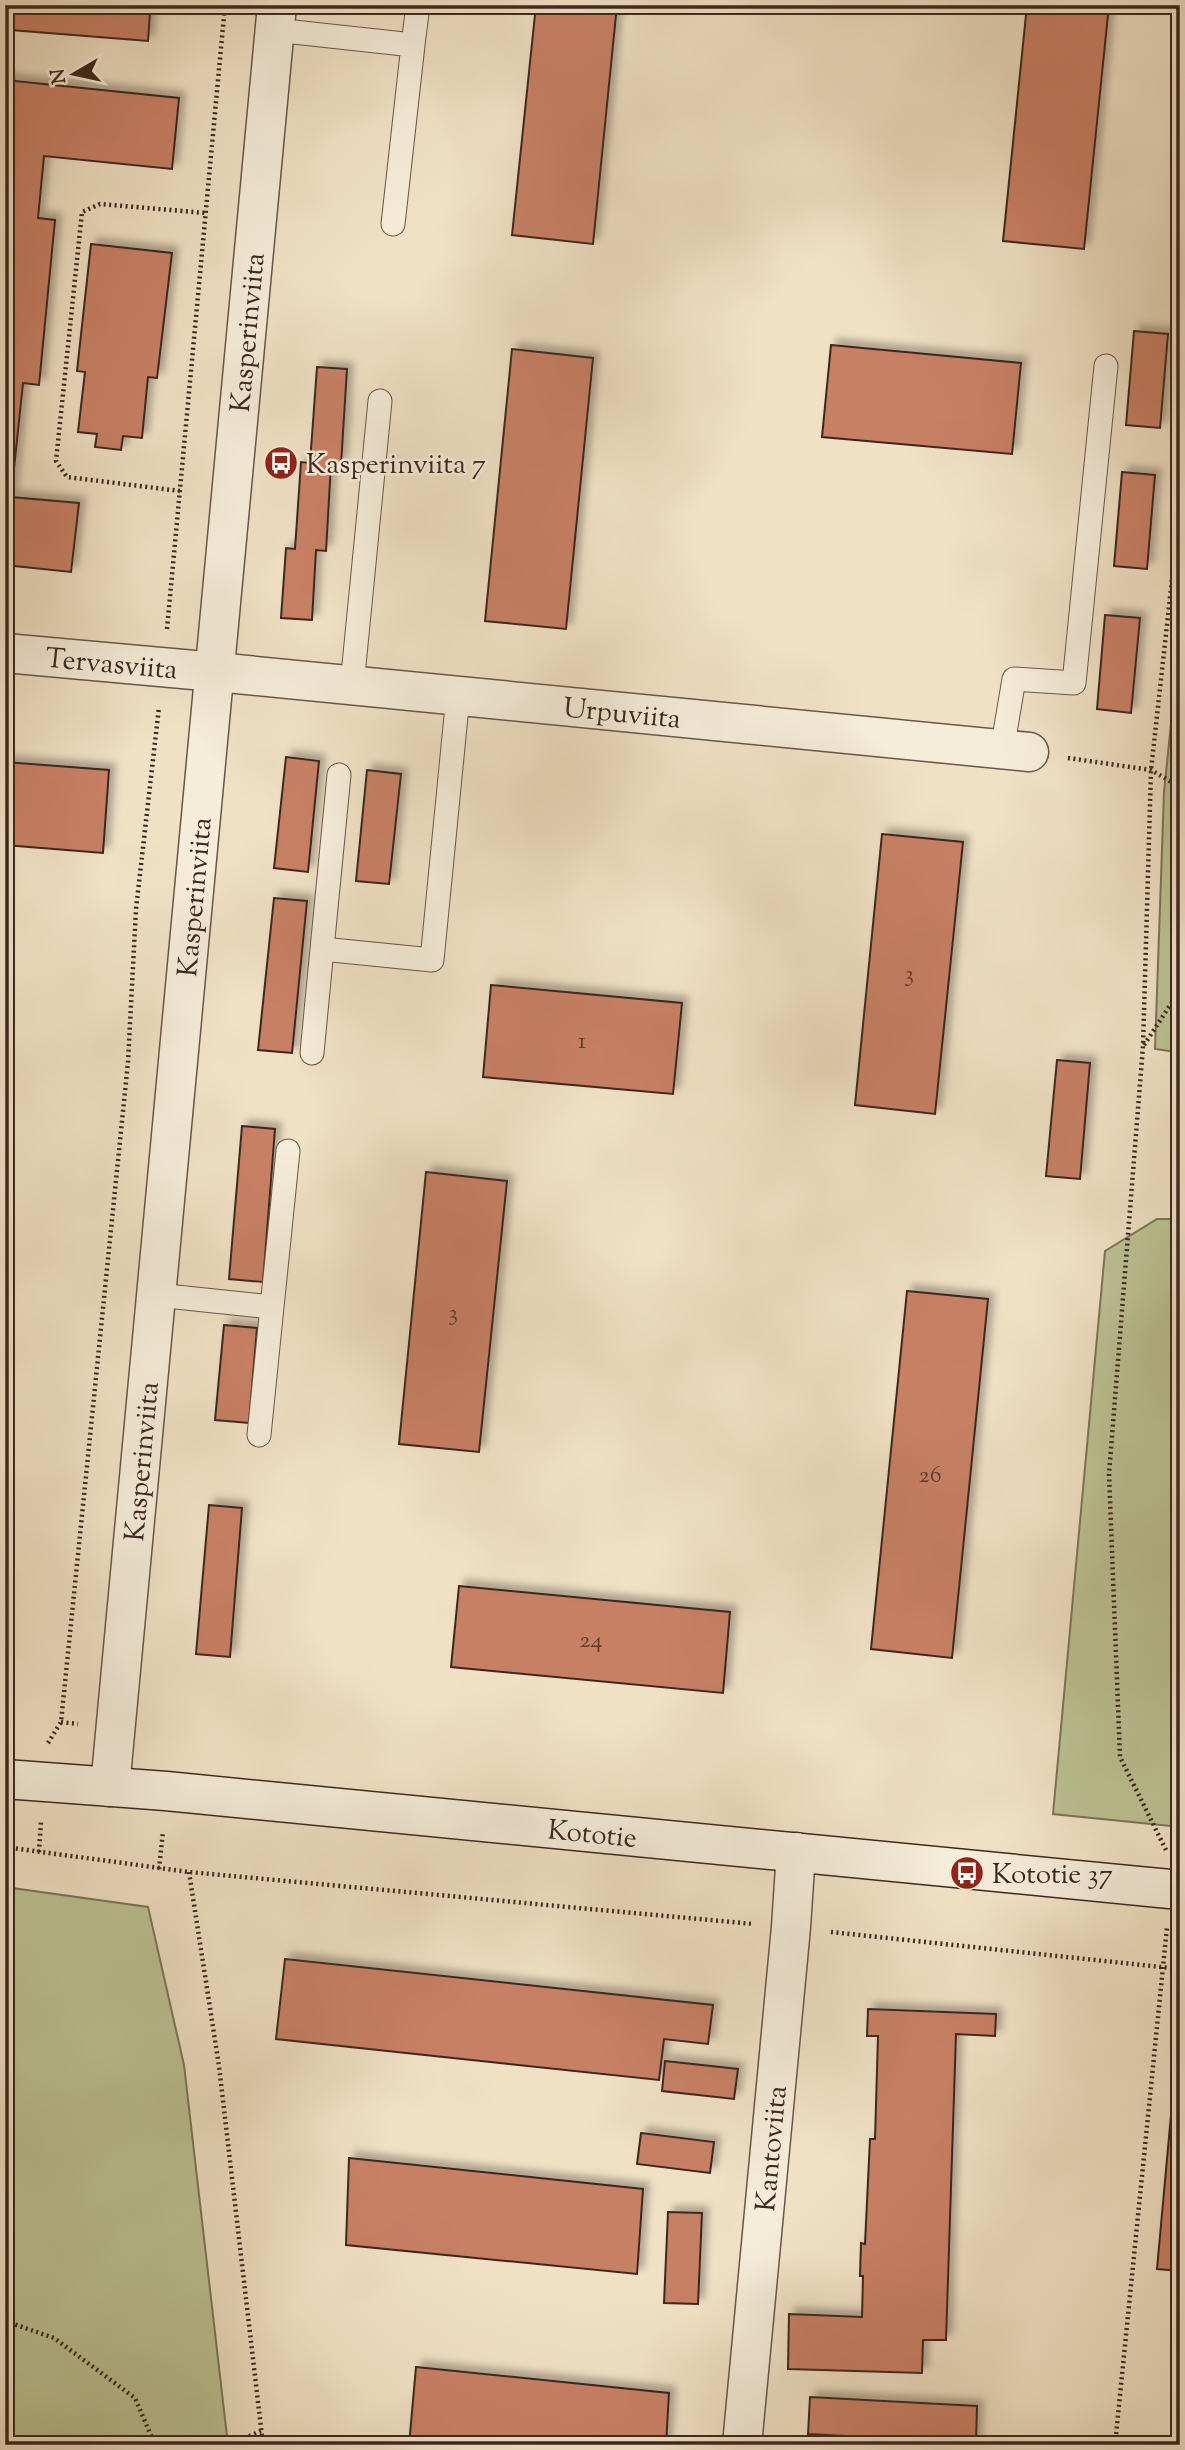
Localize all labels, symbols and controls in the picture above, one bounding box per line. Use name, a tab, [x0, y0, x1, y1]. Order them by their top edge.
north arrow	[38, 38, 108, 108]
text: N	[45, 67, 74, 86]
street label: Kasperinviita	[222, 251, 277, 414]
bus stop icon: Kasperinviita 7	[262, 444, 300, 482]
place label: Kasperinviita 7	[306, 446, 486, 486]
street label: Tervasviita	[44, 640, 179, 691]
street label: Urpuviita	[561, 689, 683, 741]
street label: Kasperinviita	[169, 816, 224, 979]
house number: 3	[904, 958, 914, 992]
house number: 1	[578, 1025, 586, 1059]
house number: 3	[448, 1297, 458, 1331]
street label: Kasperinviita	[116, 1380, 171, 1543]
house number: 26	[918, 1459, 942, 1493]
house number: 24	[579, 1624, 603, 1658]
street label: Kototie	[546, 1811, 639, 1860]
bus stop icon: Kototie 37	[948, 1854, 986, 1892]
place label: Kototie 37	[992, 1856, 1113, 1896]
street label: Kantoviita	[747, 2084, 799, 2213]

